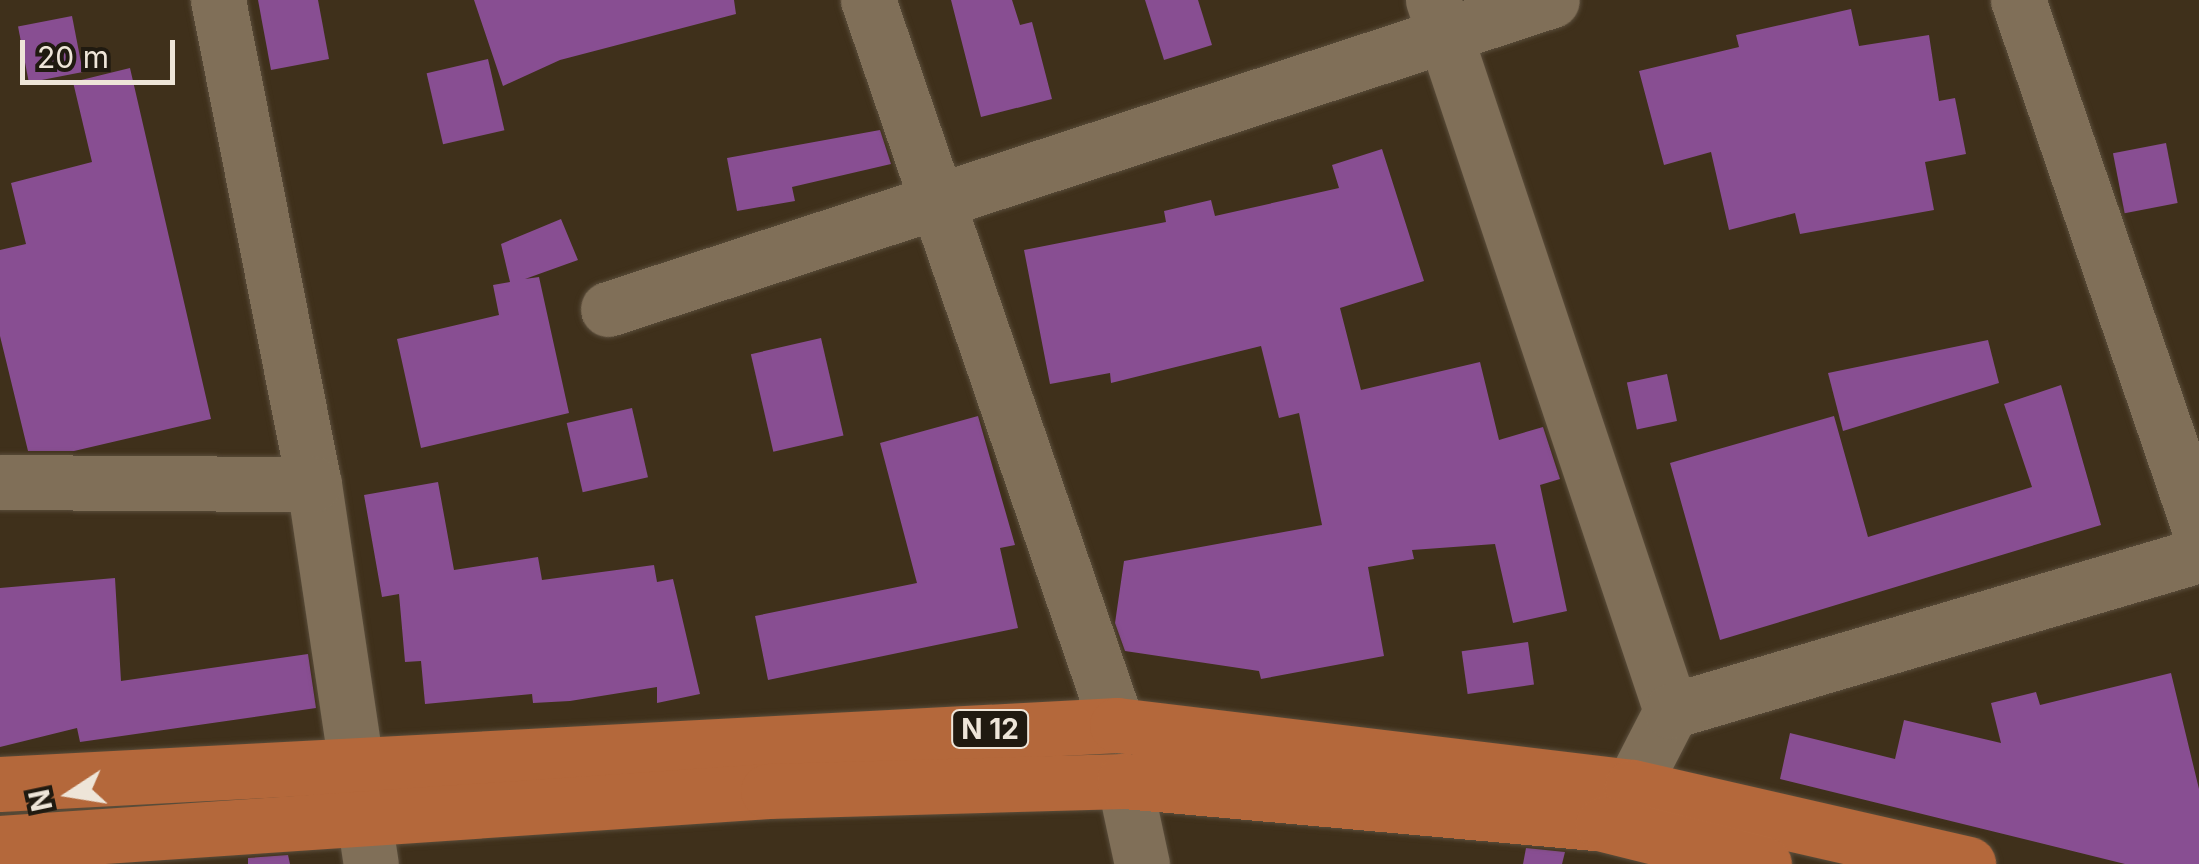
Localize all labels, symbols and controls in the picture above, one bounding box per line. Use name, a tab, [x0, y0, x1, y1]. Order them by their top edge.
scale bar	[25, 20, 180, 82]
text: 20 m	[37, 39, 109, 75]
road number: N 12	[950, 706, 1030, 752]
north arrow	[20, 744, 120, 844]
text: N	[22, 786, 60, 814]

